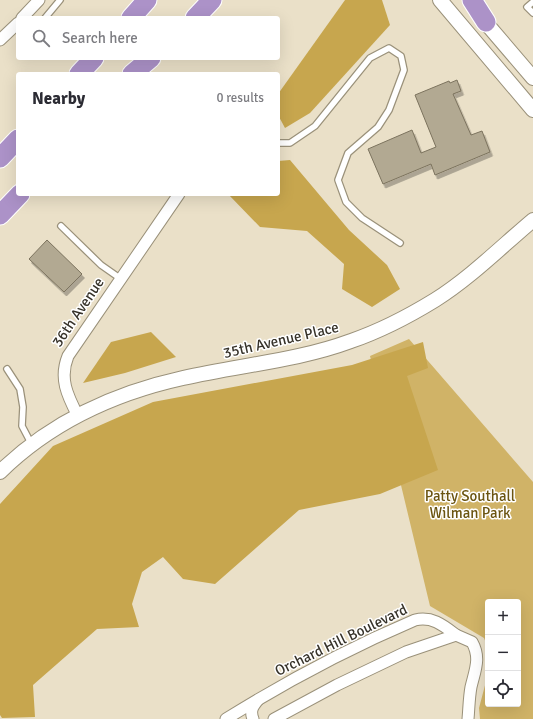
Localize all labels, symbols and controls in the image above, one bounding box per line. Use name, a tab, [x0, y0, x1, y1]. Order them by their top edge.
search box	[16, 16, 280, 60]
icon: search	[30, 27, 52, 49]
text: Search here	[62, 29, 138, 47]
text: Nearby	[32, 88, 85, 109]
text: 0 results	[216, 90, 264, 106]
street label: 36th Avenue	[48, 274, 108, 350]
street label: 35th Avenue Place	[221, 318, 341, 362]
park label: Patty Southall Wilman Park	[425, 487, 515, 522]
map controls	[485, 599, 521, 707]
button: +	[485, 599, 521, 635]
street label: Orchard Hill Boulevard	[272, 600, 410, 680]
button: −	[485, 635, 521, 671]
button: locate	[485, 671, 521, 707]

